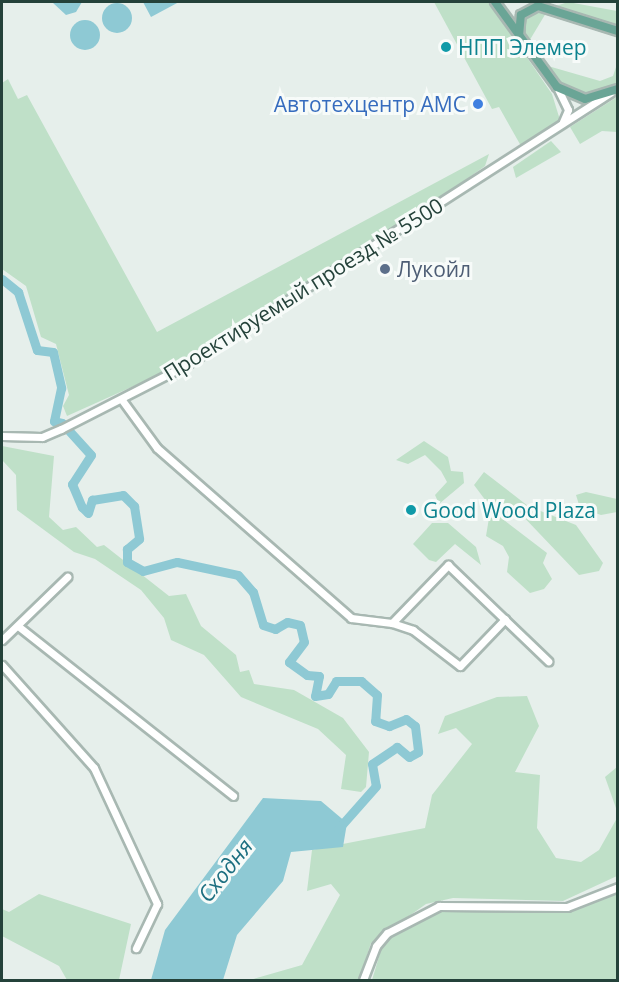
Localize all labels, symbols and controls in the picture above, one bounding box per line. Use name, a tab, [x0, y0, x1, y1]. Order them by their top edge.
place label: НПП Элемер	[458, 34, 587, 60]
marker: НПП Элемер	[439, 40, 453, 54]
place label: Автотехцентр АМС	[274, 91, 466, 117]
marker: Автотехцентр АМС	[471, 97, 485, 111]
street label: Проектируемый проезд № 5500	[159, 192, 447, 386]
place label: Лукойл	[397, 256, 471, 282]
marker: Лукойл	[378, 262, 392, 276]
place label: Good Wood Plaza	[423, 497, 596, 523]
marker: Good Wood Plaza	[404, 503, 418, 517]
water label: Сходня	[192, 833, 258, 907]

